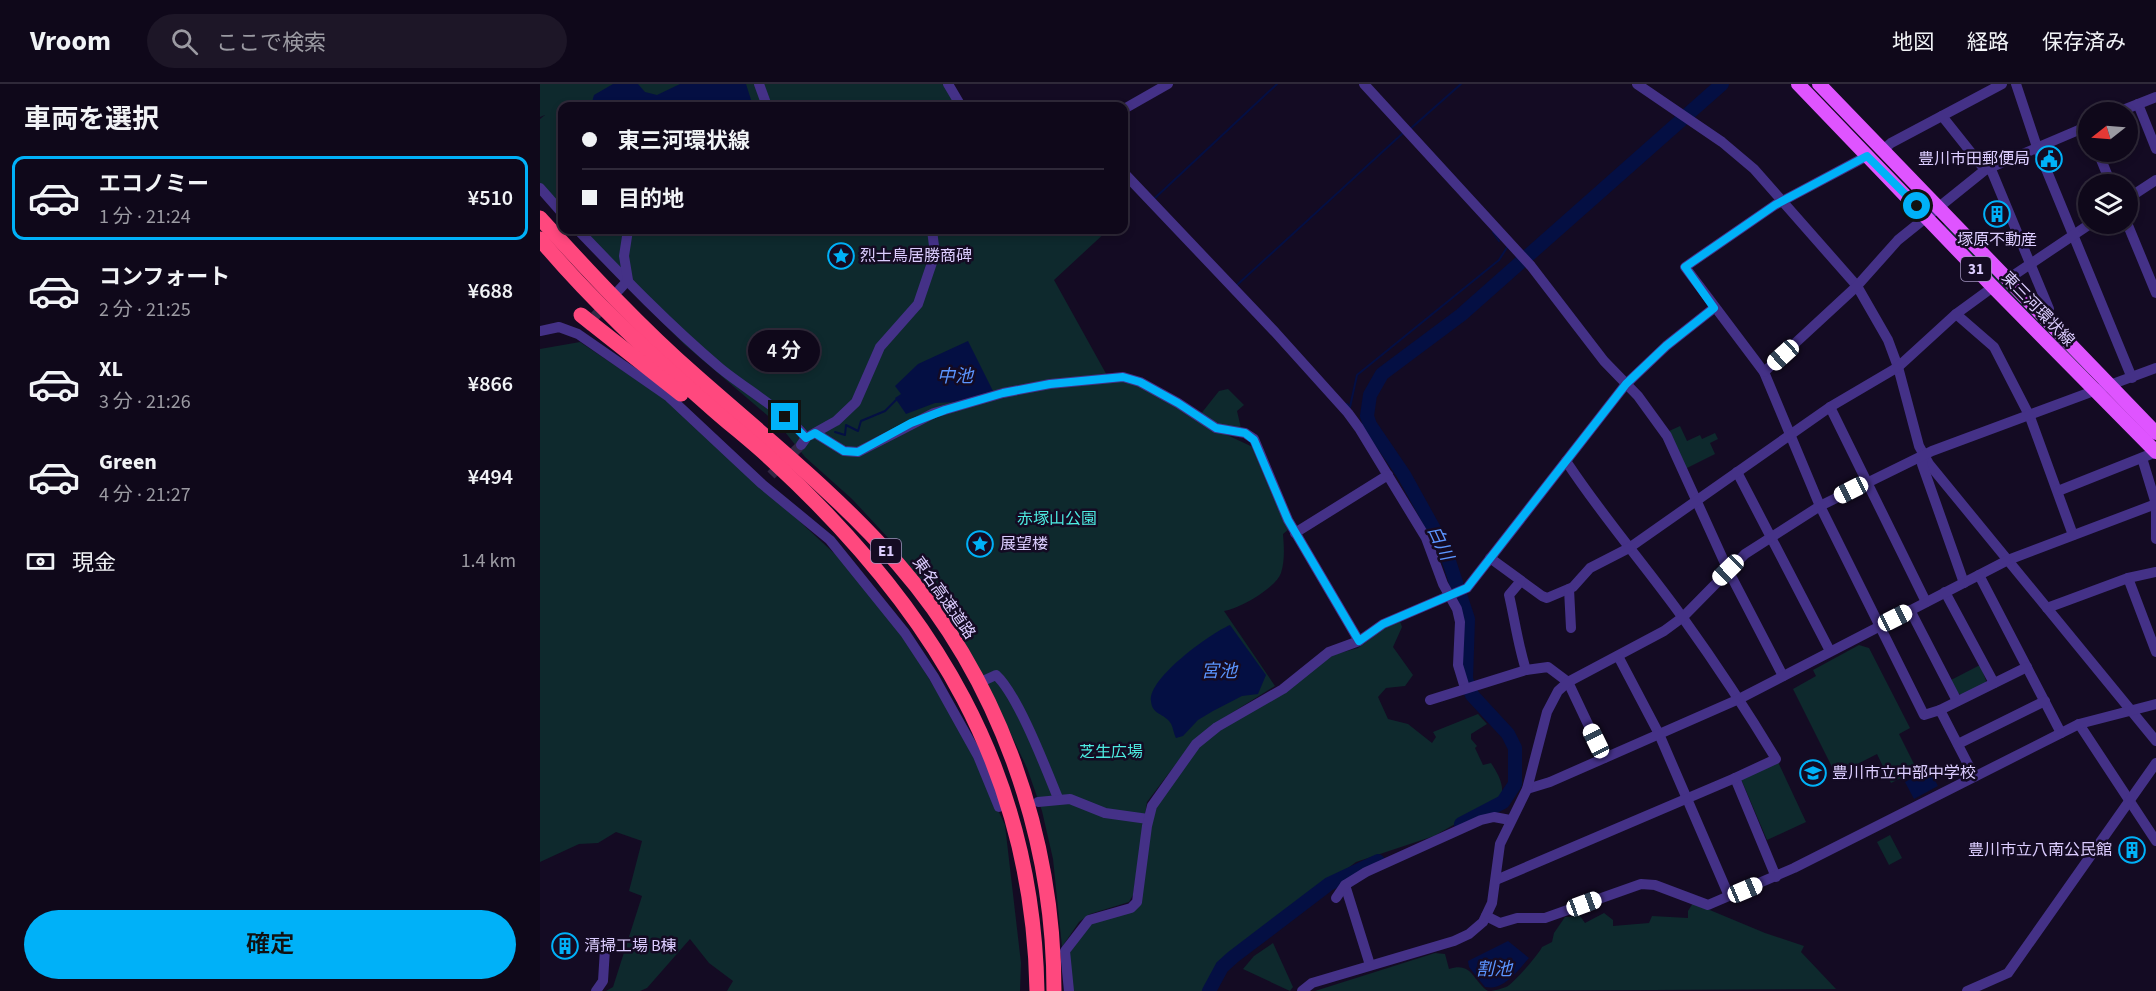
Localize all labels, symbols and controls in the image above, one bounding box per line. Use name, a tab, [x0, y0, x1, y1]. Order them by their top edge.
search box	[147, 14, 567, 68]
text: Vroom	[30, 21, 111, 61]
icon: search	[168, 25, 201, 58]
text: ここで検索	[216, 27, 326, 59]
text: 地図	[1892, 27, 1934, 57]
text: 経路	[1967, 27, 2009, 57]
text: 保存済み	[2042, 27, 2126, 57]
text: 車両を選択	[24, 100, 159, 139]
north arrow	[2078, 102, 2138, 162]
map controls	[2078, 102, 2138, 234]
text: 東三河環状線	[618, 125, 750, 157]
public building icon: 豊川市田郵便局	[2034, 144, 2064, 174]
place label: 豊川市田郵便局	[1918, 148, 2030, 170]
text: エコノミー	[99, 168, 209, 200]
icon: car	[27, 171, 81, 225]
button: layers	[2078, 174, 2138, 234]
text: ¥510	[468, 182, 513, 214]
text: 目的地	[618, 183, 684, 215]
route start	[1903, 192, 1930, 219]
building icon: 塚原不動産	[1982, 199, 2012, 229]
text: 1 分 · 21:24	[99, 203, 191, 231]
place label: 塚原不動産	[1957, 229, 2037, 251]
place icon: 烈士鳥居勝商碑	[826, 241, 856, 271]
place label: 烈士鳥居勝商碑	[860, 245, 972, 267]
road number: 31	[1961, 257, 1991, 281]
text: コンフォート	[99, 261, 230, 293]
icon: car	[27, 264, 81, 318]
street label: 東三河環状線	[1997, 267, 2079, 351]
text: ¥688	[468, 275, 513, 307]
text: 2 分 · 21:25	[99, 296, 191, 324]
callout: 4 分	[749, 330, 821, 372]
car	[1764, 336, 1802, 374]
text: 4 分	[767, 337, 801, 365]
text: XL	[99, 353, 123, 385]
icon: car	[27, 357, 81, 411]
water label: 中池	[937, 364, 975, 389]
text: ¥866	[468, 368, 513, 400]
text: 3 分 · 21:26	[99, 388, 191, 416]
route end	[771, 403, 798, 430]
text: Green	[99, 446, 157, 478]
icon: car	[27, 450, 81, 504]
text: ¥494	[468, 461, 513, 493]
car	[1831, 474, 1871, 506]
text: 4 分 · 21:27	[99, 481, 191, 509]
park label: 赤塚山公園	[1017, 508, 1097, 530]
water label: 白川	[1421, 521, 1460, 566]
place icon: 展望楼	[965, 529, 995, 559]
place label: 展望楼	[1000, 533, 1048, 555]
road number: E1	[871, 539, 901, 563]
icon: cash	[24, 545, 57, 578]
text: 現金	[72, 547, 116, 579]
text: 1.4 km	[461, 547, 516, 575]
car	[1709, 551, 1747, 589]
street label: 東名高速道路	[907, 552, 981, 644]
car	[1875, 602, 1915, 634]
water label: 宮池	[1201, 659, 1239, 684]
car	[1580, 721, 1612, 761]
park label: 芝生広場	[1079, 741, 1143, 763]
school or university icon: 豊川市立中部中学校	[1798, 758, 1828, 788]
place label: 豊川市立中部中学校	[1832, 762, 1976, 784]
building icon: 豊川市立八南公民館	[2117, 835, 2147, 865]
place label: 豊川市立八南公民館	[1968, 839, 2112, 861]
car	[1725, 875, 1765, 905]
car	[1564, 889, 1604, 919]
button: 確定	[24, 910, 516, 979]
building icon: 清掃工場 B棟	[550, 931, 580, 961]
place label: 清掃工場 B棟	[584, 935, 677, 957]
water label: 割池	[1476, 957, 1514, 982]

